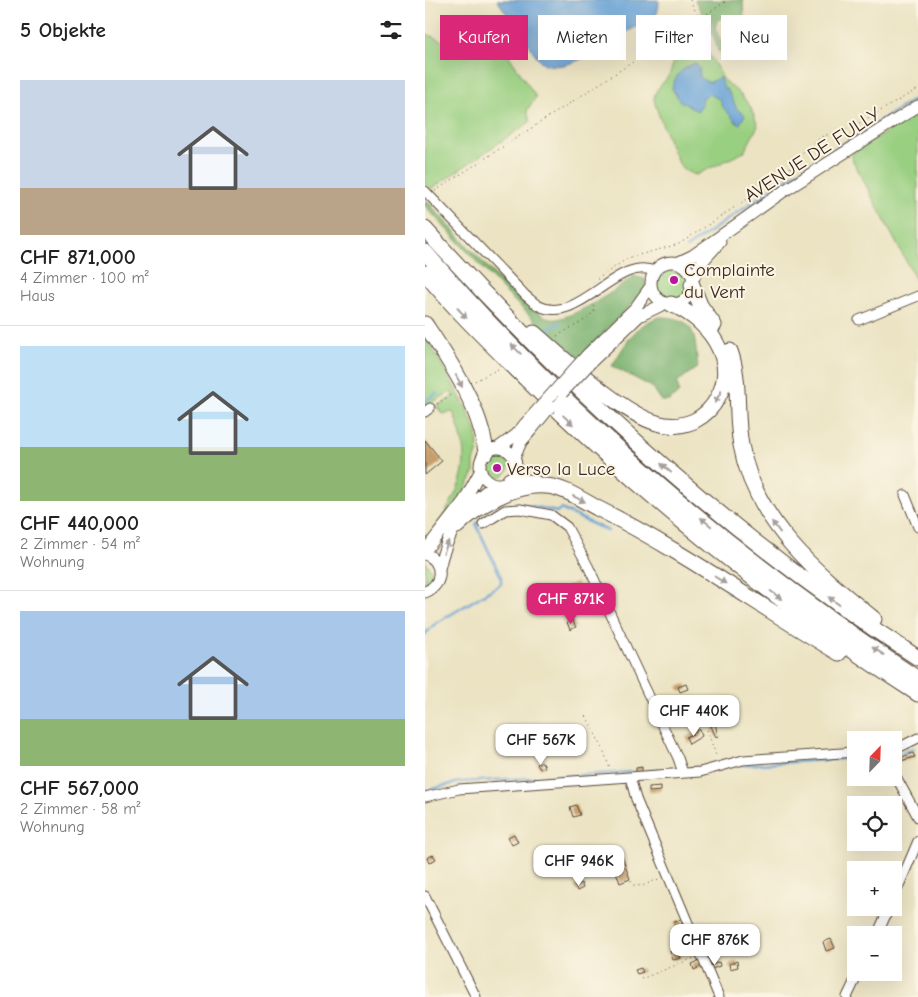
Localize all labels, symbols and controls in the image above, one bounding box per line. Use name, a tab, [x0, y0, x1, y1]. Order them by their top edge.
chip: Kaufen	[440, 15, 528, 60]
chip: Mieten	[538, 15, 626, 60]
chip: Filter	[636, 15, 711, 60]
chip: Neu	[721, 15, 787, 60]
icon: filters	[377, 16, 405, 44]
text: 5 Objekte	[20, 18, 106, 42]
street label: AVENUE DE FULLY	[740, 102, 885, 207]
icon: home	[168, 113, 258, 203]
text: CHF 871,000	[20, 245, 136, 269]
place label: Complainte du Vent	[684, 259, 775, 303]
text: 4 Zimmer · 100 m²	[20, 269, 149, 287]
marker: Complainte du Vent	[668, 274, 680, 286]
text: Haus	[20, 287, 55, 305]
one-way arrow	[456, 307, 468, 319]
one-way arrow	[510, 343, 522, 355]
one-way arrow	[455, 373, 463, 388]
icon: home	[168, 378, 258, 468]
one-way arrow	[713, 391, 722, 404]
one-way arrow	[562, 414, 574, 426]
place label: Verso la Luce	[507, 458, 615, 480]
marker: Verso la Luce	[491, 462, 503, 474]
one-way arrow	[659, 462, 672, 473]
one-way arrow	[572, 495, 586, 503]
text: CHF 440,000	[20, 511, 139, 535]
one-way arrow	[699, 517, 712, 528]
one-way arrow	[771, 521, 782, 534]
text: 2 Zimmer · 54 m²	[20, 535, 140, 553]
one-way arrow	[442, 539, 450, 554]
text: Wohnung	[20, 553, 85, 571]
one-way arrow	[713, 575, 726, 585]
pin: CHF 871K	[519, 582, 623, 625]
text: CHF 871K	[538, 590, 604, 608]
one-way arrow	[769, 590, 782, 601]
one-way arrow	[828, 596, 841, 607]
icon: home	[168, 643, 258, 733]
one-way arrow	[871, 647, 884, 656]
pin: CHF 440K	[642, 694, 746, 737]
text: CHF 440K	[659, 702, 729, 720]
pin: CHF 567K	[489, 724, 593, 766]
text: CHF 567K	[506, 731, 576, 749]
north arrow	[847, 731, 903, 786]
map controls	[847, 731, 902, 981]
text: CHF 567,000	[20, 776, 139, 800]
button: locate	[847, 796, 902, 851]
text: 2 Zimmer · 58 m²	[20, 800, 140, 818]
text: Wohnung	[20, 818, 85, 836]
pin: CHF 946K	[527, 844, 631, 887]
text: CHF 946K	[544, 852, 614, 870]
button: +	[847, 861, 902, 916]
pin: CHF 876K	[663, 924, 767, 966]
button: −	[847, 926, 902, 981]
text: CHF 876K	[681, 931, 749, 949]

